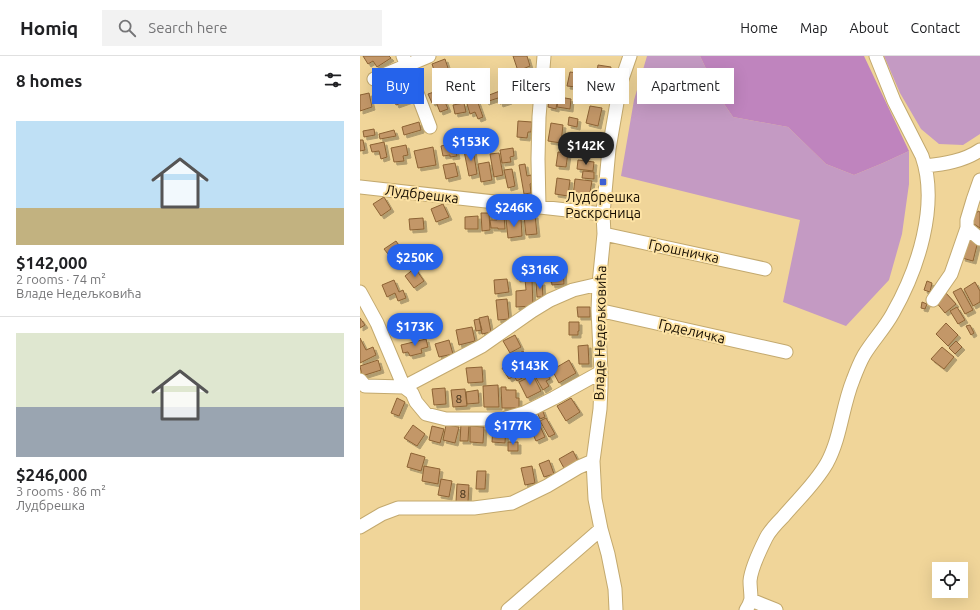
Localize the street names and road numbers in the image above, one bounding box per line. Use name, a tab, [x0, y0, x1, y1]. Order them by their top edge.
street label: Лудбрешка	[384, 182, 460, 206]
street label: Грошничка	[647, 236, 721, 266]
street label: Владе Недељковића	[591, 265, 609, 401]
street label: Грделичка	[657, 316, 727, 346]

